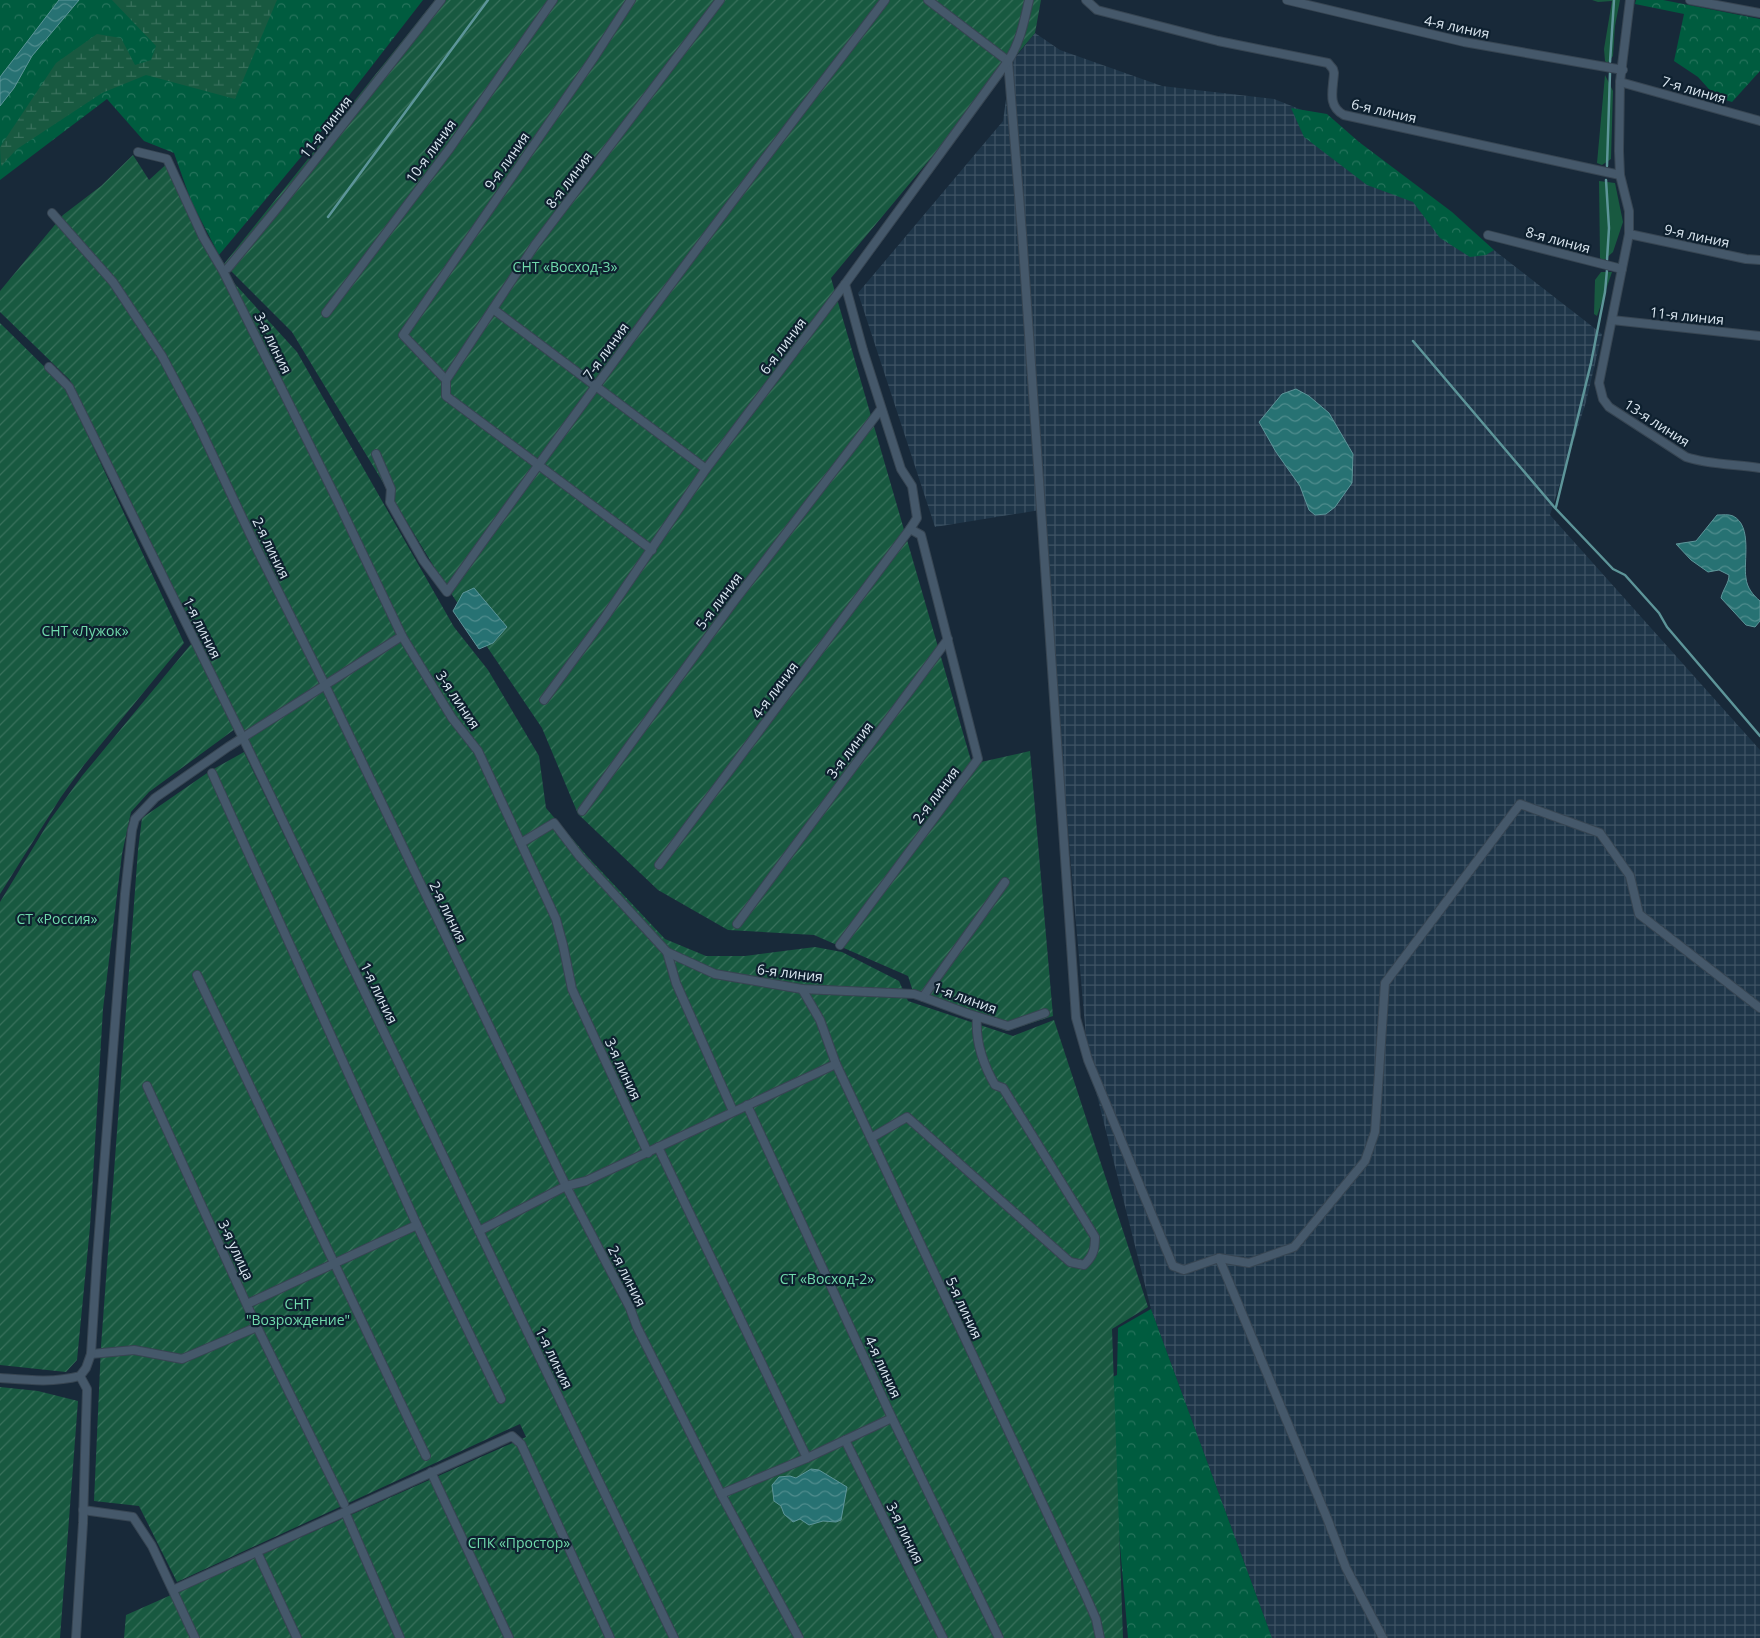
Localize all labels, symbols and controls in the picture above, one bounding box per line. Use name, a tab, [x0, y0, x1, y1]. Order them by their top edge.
street label: 4-я линия	[1423, 10, 1492, 43]
street label: 7-я линия	[1660, 71, 1729, 108]
street label: 11-я линия	[295, 92, 356, 162]
street label: 6-я линия	[1350, 94, 1419, 127]
street label: 10-я линия	[401, 115, 460, 186]
street label: 9-я линия	[480, 128, 533, 193]
street label: 8-я линия	[541, 147, 596, 212]
street label: 9-я линия	[1663, 219, 1732, 252]
street label: 8-я линия	[1524, 222, 1593, 257]
park label: СНТ «Восход-3»	[513, 257, 617, 276]
street label: 11-я линия	[1649, 302, 1725, 329]
street label: 3-я линия	[250, 309, 297, 377]
street label: 6-я линия	[755, 313, 810, 378]
street label: 7-я линия	[578, 318, 633, 383]
street label: 13-я линия	[1621, 394, 1694, 451]
street label: 2-я линия	[248, 514, 295, 582]
street label: 5-я линия	[691, 568, 746, 633]
street label: 1-я линия	[179, 594, 226, 662]
park label: СНТ «Лужок»	[41, 621, 129, 640]
street label: 4-я линия	[747, 657, 802, 722]
street label: 3-я линия	[432, 667, 485, 733]
street label: 3-я линия	[822, 717, 877, 782]
street label: 2-я линия	[908, 762, 963, 827]
street label: 2-я линия	[425, 878, 472, 946]
park label: СТ «Россия»	[17, 909, 98, 928]
street label: 1-я линия	[356, 959, 403, 1027]
street label: 6-я линия	[756, 959, 824, 986]
street label: 1-я линия	[931, 977, 1000, 1018]
street label: 3-я линия	[601, 1035, 646, 1103]
street label: 3-я улица	[214, 1217, 259, 1283]
street label: 2-я линия	[604, 1242, 651, 1310]
park label: СТ «Восход-2»	[780, 1269, 874, 1288]
street label: 5-я линия	[942, 1274, 987, 1342]
park label: СНТ "Возрождение"	[246, 1294, 350, 1329]
street label: 1-я линия	[531, 1324, 578, 1392]
street label: 4-я линия	[861, 1333, 906, 1401]
street label: 3-я линия	[882, 1499, 929, 1567]
park label: СПК «Простор»	[468, 1533, 570, 1552]

